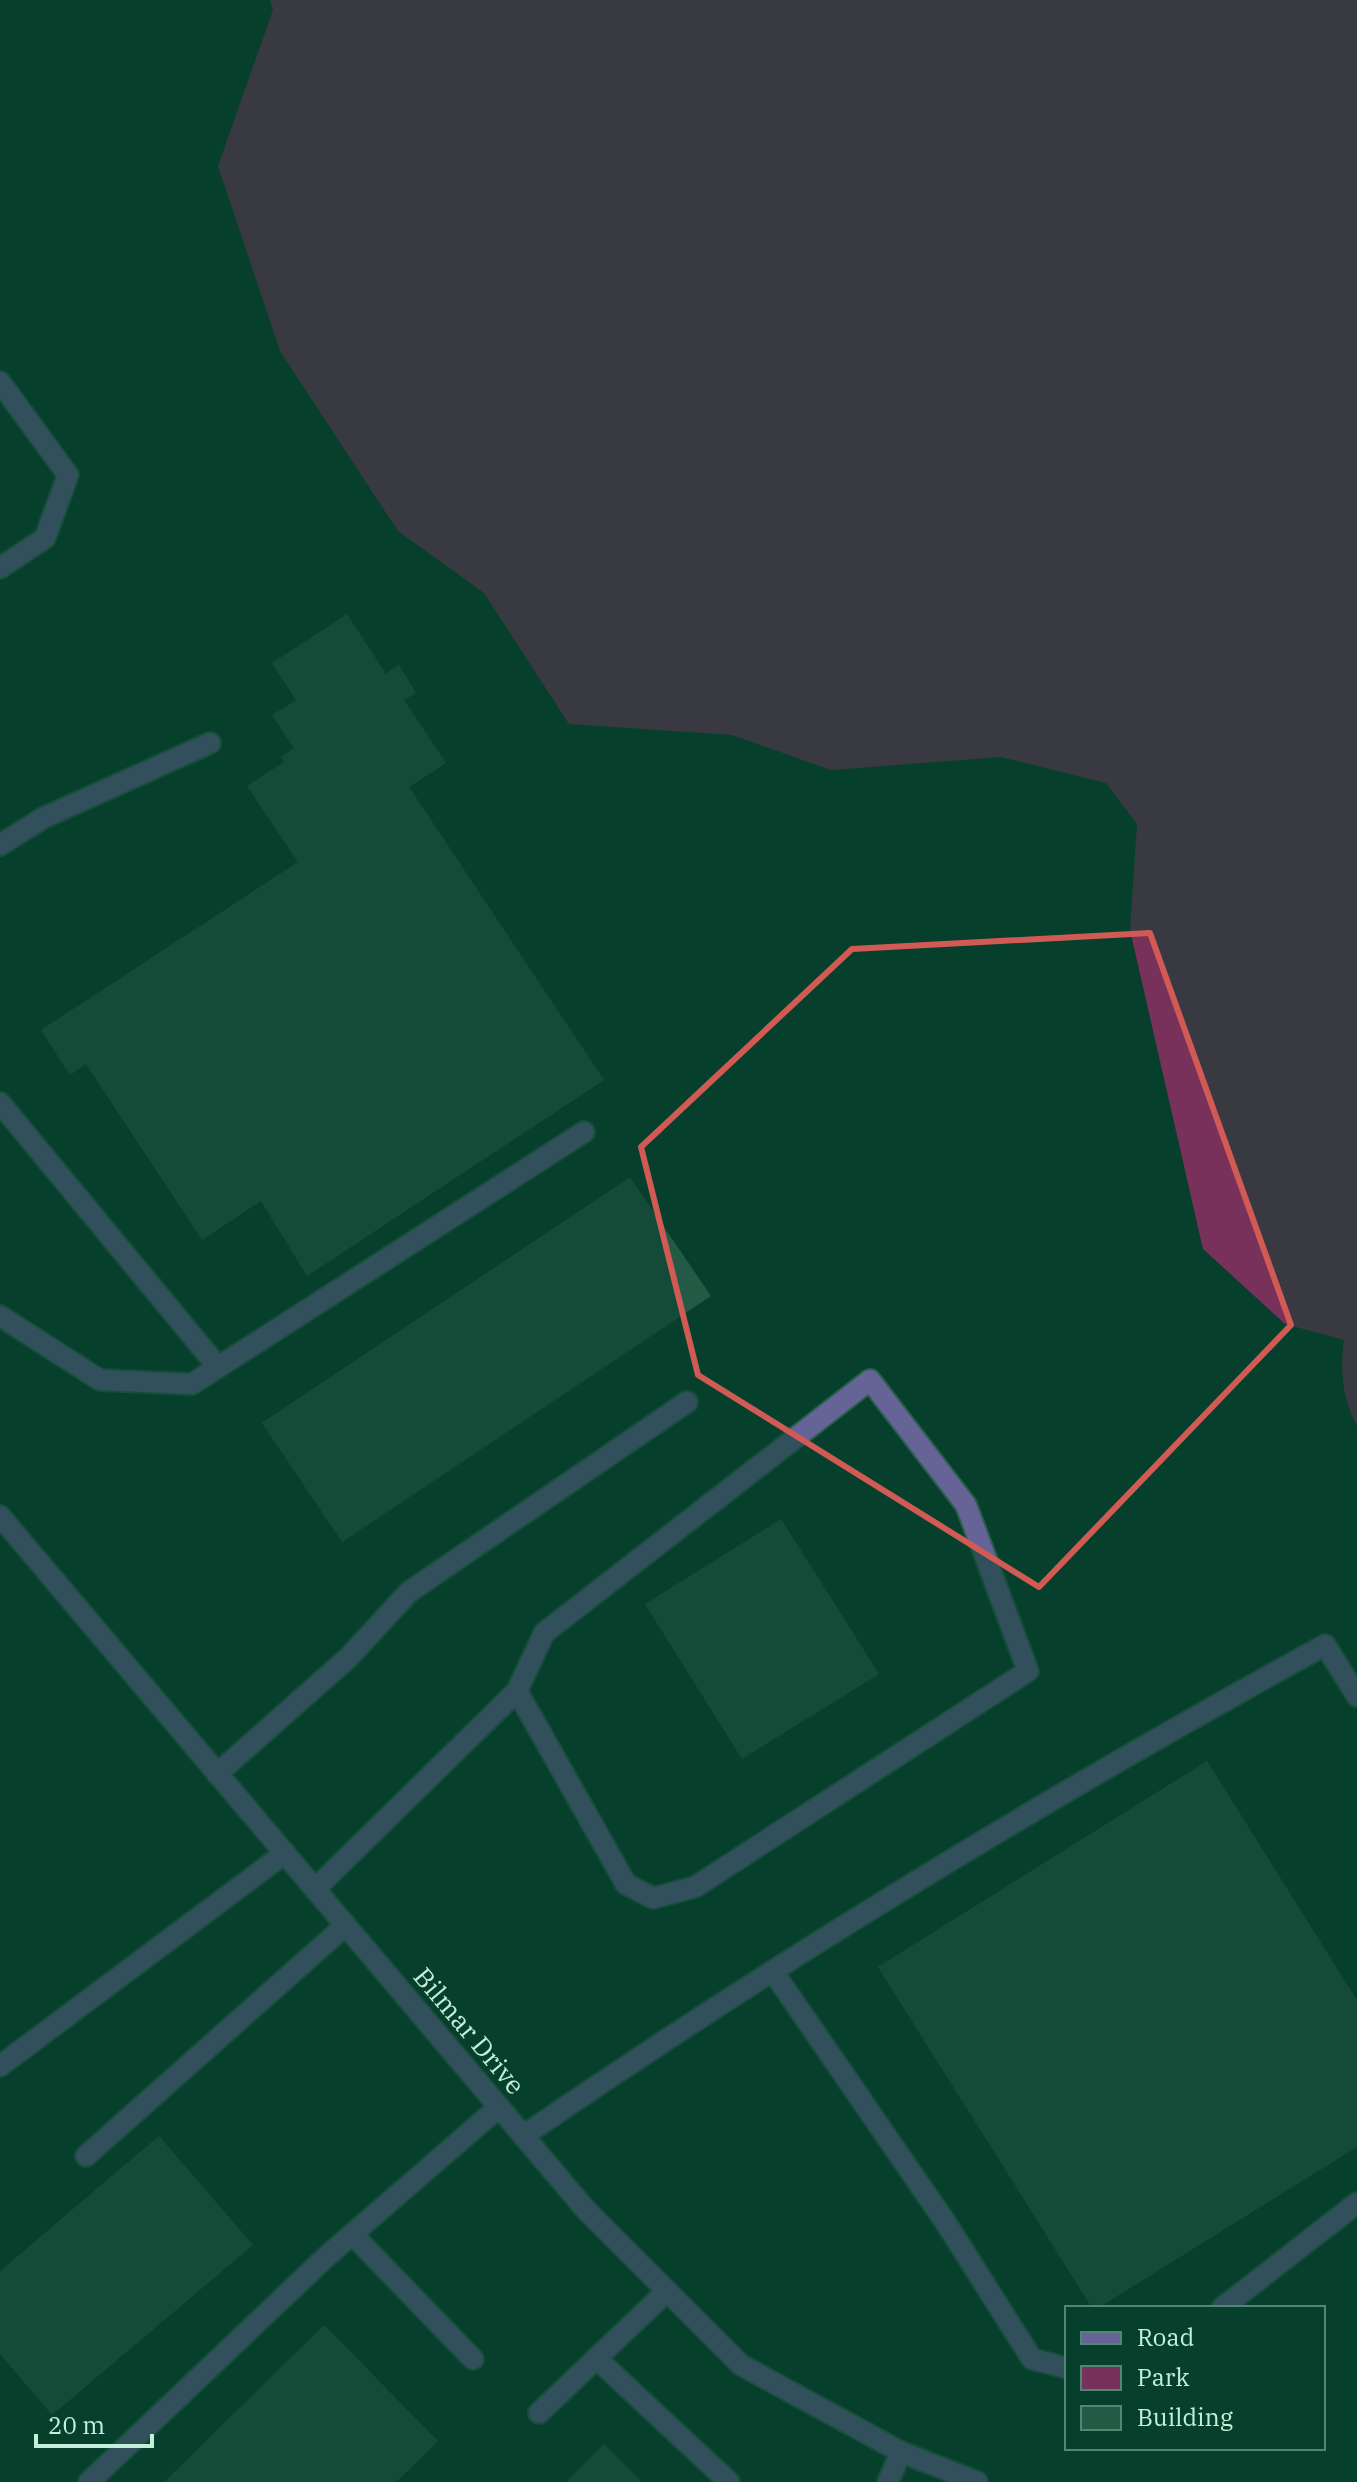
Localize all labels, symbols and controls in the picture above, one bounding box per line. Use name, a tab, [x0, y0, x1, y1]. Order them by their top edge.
street label: Bilmar Drive	[407, 1960, 533, 2101]
legend	[1065, 2306, 1325, 2450]
text: Road	[1137, 2321, 1194, 2353]
text: Park	[1137, 2361, 1189, 2393]
scale bar	[36, 2398, 152, 2448]
text: Building	[1137, 2401, 1233, 2433]
text: 20 m	[48, 2409, 105, 2441]

